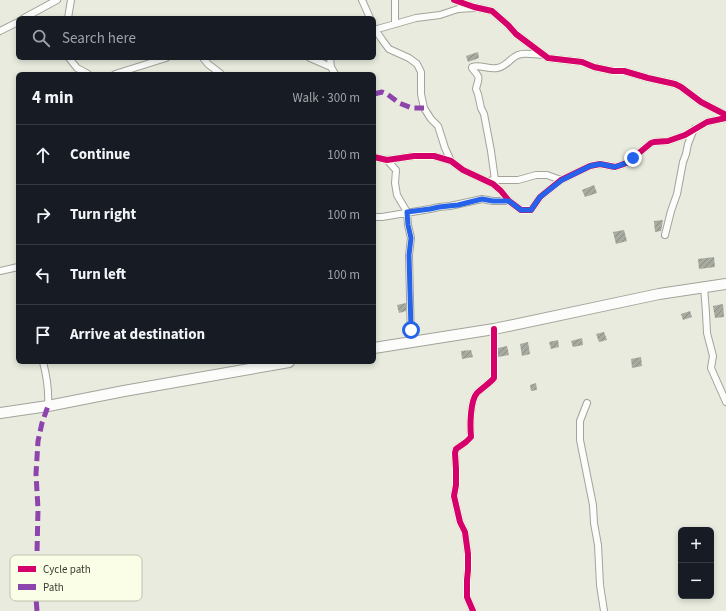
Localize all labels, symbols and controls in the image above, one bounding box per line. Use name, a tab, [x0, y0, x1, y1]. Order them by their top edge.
search box	[16, 16, 376, 60]
icon: search	[30, 27, 52, 49]
text: Search here	[62, 28, 136, 49]
text: 4 min	[32, 86, 73, 110]
text: Walk · 300 m	[292, 89, 360, 107]
icon: ahead	[32, 144, 54, 166]
text: Continue	[70, 144, 130, 165]
text: 100 m	[327, 146, 360, 164]
route end	[624, 149, 642, 167]
icon: right	[32, 204, 54, 226]
text: Turn right	[70, 204, 136, 225]
text: 100 m	[327, 206, 360, 224]
icon: left	[32, 264, 54, 286]
text: Turn left	[70, 264, 126, 285]
text: 100 m	[327, 266, 360, 284]
route start	[402, 321, 420, 339]
icon: arrive	[32, 324, 54, 346]
text: Arrive at destination	[70, 324, 205, 345]
map controls	[678, 527, 714, 599]
button: +	[678, 527, 714, 563]
legend	[10, 555, 142, 601]
text: Cycle path	[43, 562, 91, 577]
button: −	[678, 563, 714, 599]
text: Path	[43, 580, 64, 595]

